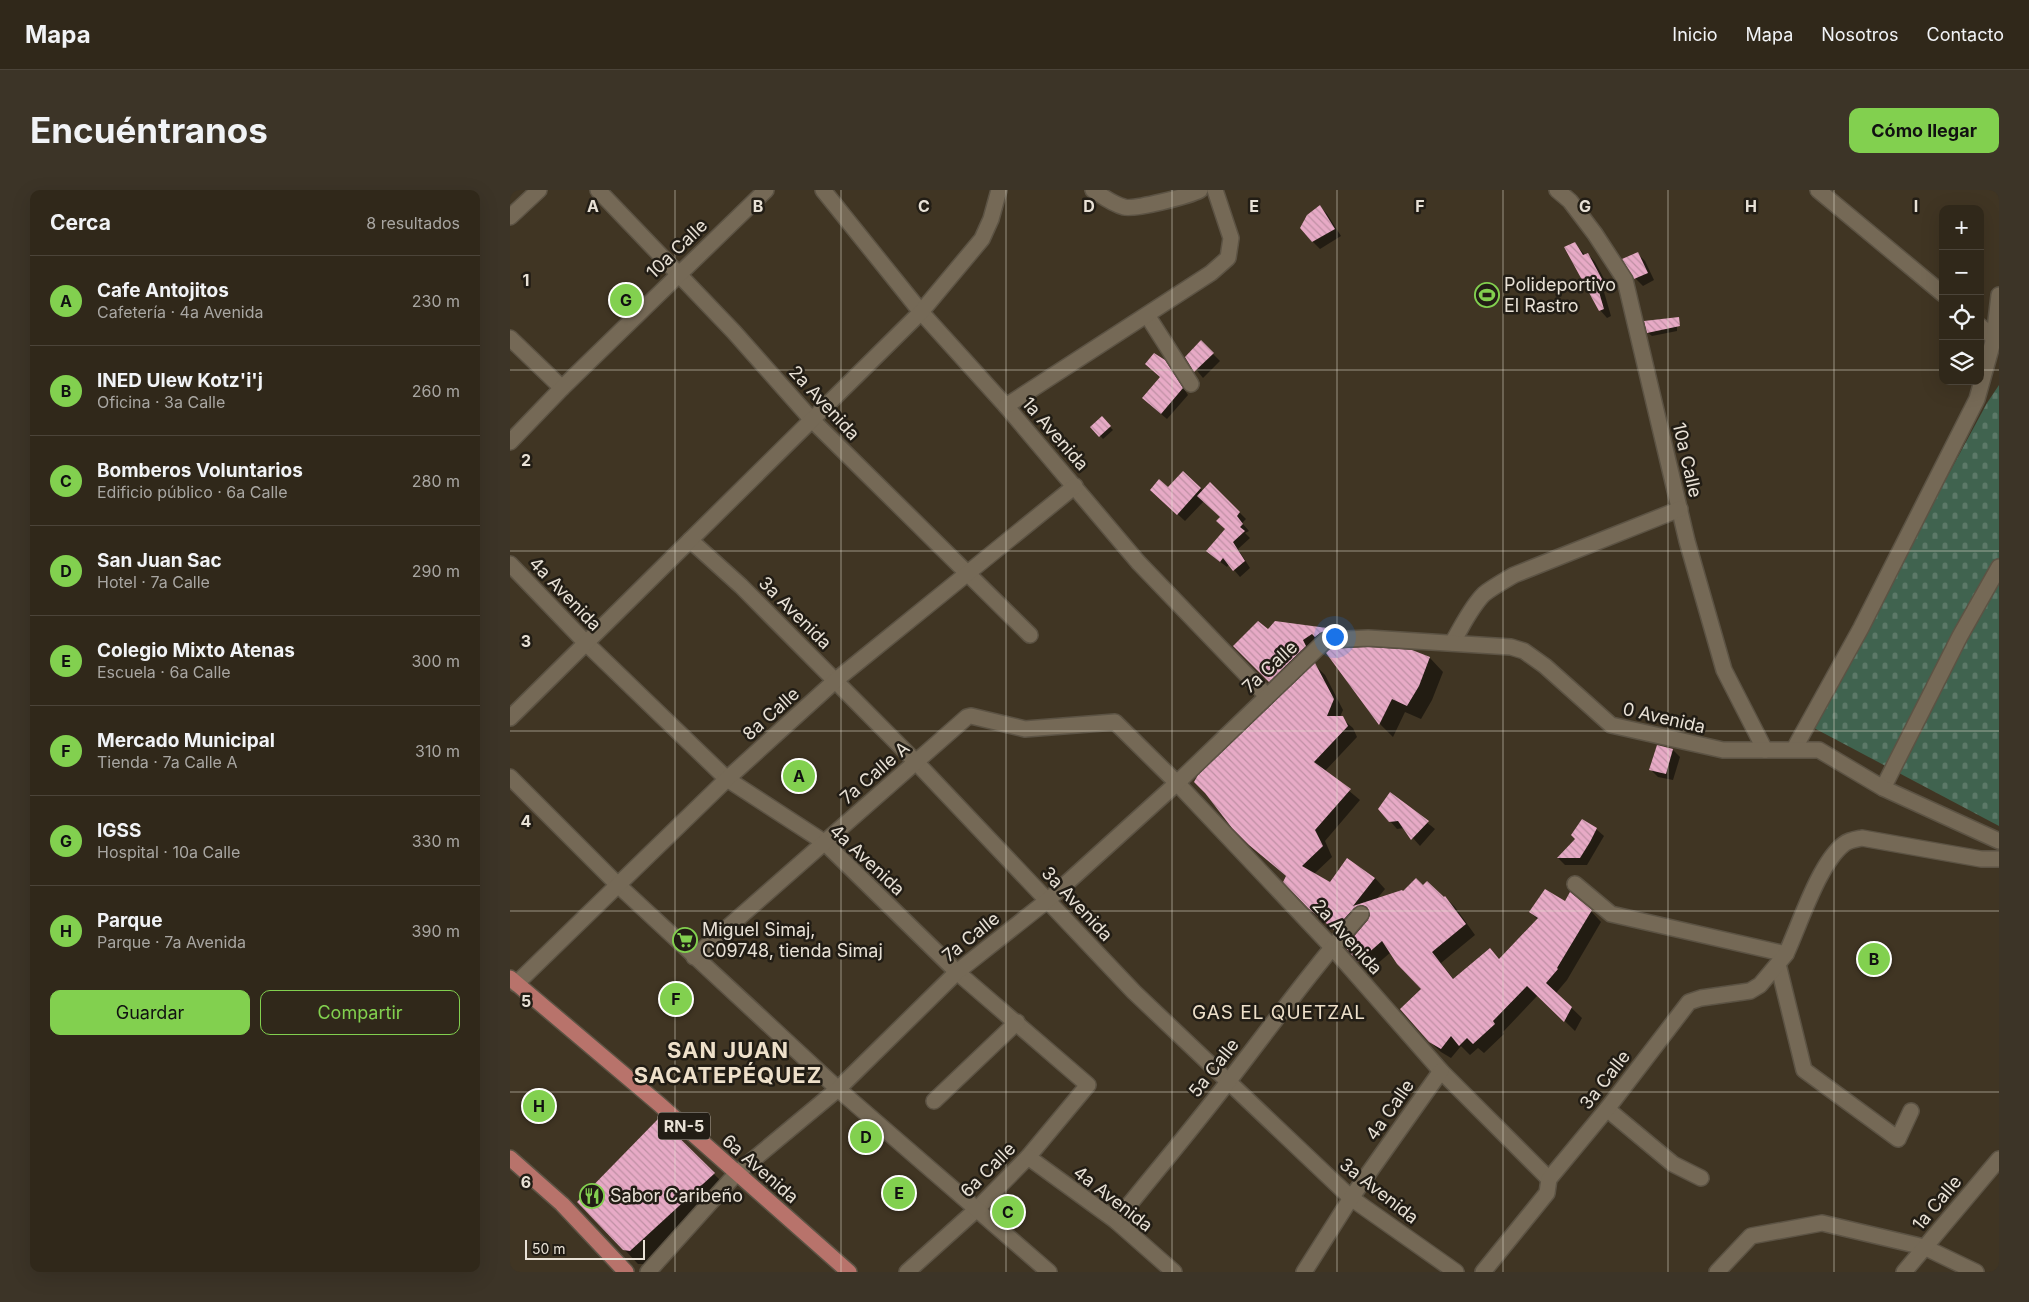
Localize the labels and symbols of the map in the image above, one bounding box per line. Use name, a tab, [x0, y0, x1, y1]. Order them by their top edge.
text: A	[587, 196, 599, 216]
text: B	[753, 196, 763, 216]
text: C	[918, 196, 930, 216]
text: D	[1083, 196, 1095, 216]
text: E	[1249, 196, 1259, 216]
text: F	[1415, 196, 1425, 216]
text: G	[1579, 196, 1591, 216]
text: H	[1745, 196, 1757, 216]
text: I	[1914, 196, 1918, 216]
street label: 10a Calle	[642, 215, 711, 283]
text: 1	[523, 270, 529, 290]
place label: Polideportivo El Rastro	[1504, 274, 1616, 316]
pin: G	[610, 281, 642, 319]
sports icon: Polideportivo El Rastro	[1474, 282, 1500, 308]
street label: 2a Avenida	[785, 361, 864, 444]
street label: 1a Avenida	[1018, 393, 1093, 475]
street label: 10a Calle	[1669, 420, 1706, 499]
text: 2	[521, 450, 531, 470]
street label: 4a Avenida	[525, 552, 606, 635]
street label: 3a Avenida	[755, 572, 836, 653]
your location	[1322, 624, 1348, 650]
text: 3	[521, 631, 531, 651]
street label: 7a Calle	[1238, 636, 1301, 697]
street label: 8a Calle	[738, 683, 803, 744]
street label: 0 Avenida	[1621, 698, 1707, 737]
street label: 7a Calle A	[836, 737, 913, 808]
pin: A	[783, 757, 815, 795]
text: 4	[521, 811, 532, 831]
street label: 4a Avenida	[826, 820, 909, 900]
street label: 3a Avenida	[1038, 862, 1117, 945]
street label: 2a Avenida	[1308, 895, 1387, 979]
street label: 7a Calle	[938, 907, 1003, 966]
place label: Miguel Simaj, C09748, tienda Simaj	[702, 919, 883, 961]
supermarket icon: Miguel Simaj, C09748, tienda Simaj	[672, 927, 698, 953]
pin: B	[1858, 940, 1890, 978]
pin: F	[660, 980, 692, 1018]
text: 5	[521, 991, 531, 1011]
district label: GAS EL QUETZAL	[1192, 1001, 1366, 1024]
street label: 5a Calle	[1184, 1034, 1243, 1101]
district label: SAN JUAN SACATEPÉQUEZ	[634, 1037, 822, 1088]
street label: 3a Calle	[1575, 1046, 1634, 1113]
street label: 4a Calle	[1361, 1075, 1418, 1144]
pin: H	[523, 1087, 555, 1125]
road number: RN-5	[658, 1112, 710, 1139]
pin: D	[850, 1118, 882, 1156]
street label: 6a Avenida	[718, 1130, 803, 1207]
street label: 6a Calle	[956, 1138, 1019, 1201]
street label: 3a Avenida	[1336, 1153, 1423, 1228]
street label: 4a Avenida	[1070, 1161, 1157, 1236]
street label: 1a Calle	[1908, 1171, 1966, 1234]
text: 6	[521, 1172, 531, 1192]
pin: E	[883, 1174, 915, 1212]
restaurant icon: Sabor Caribeño	[579, 1183, 605, 1209]
place label: Sabor Caribeño	[610, 1185, 743, 1206]
pin: C	[992, 1193, 1024, 1231]
scale bar	[525, 1237, 645, 1260]

